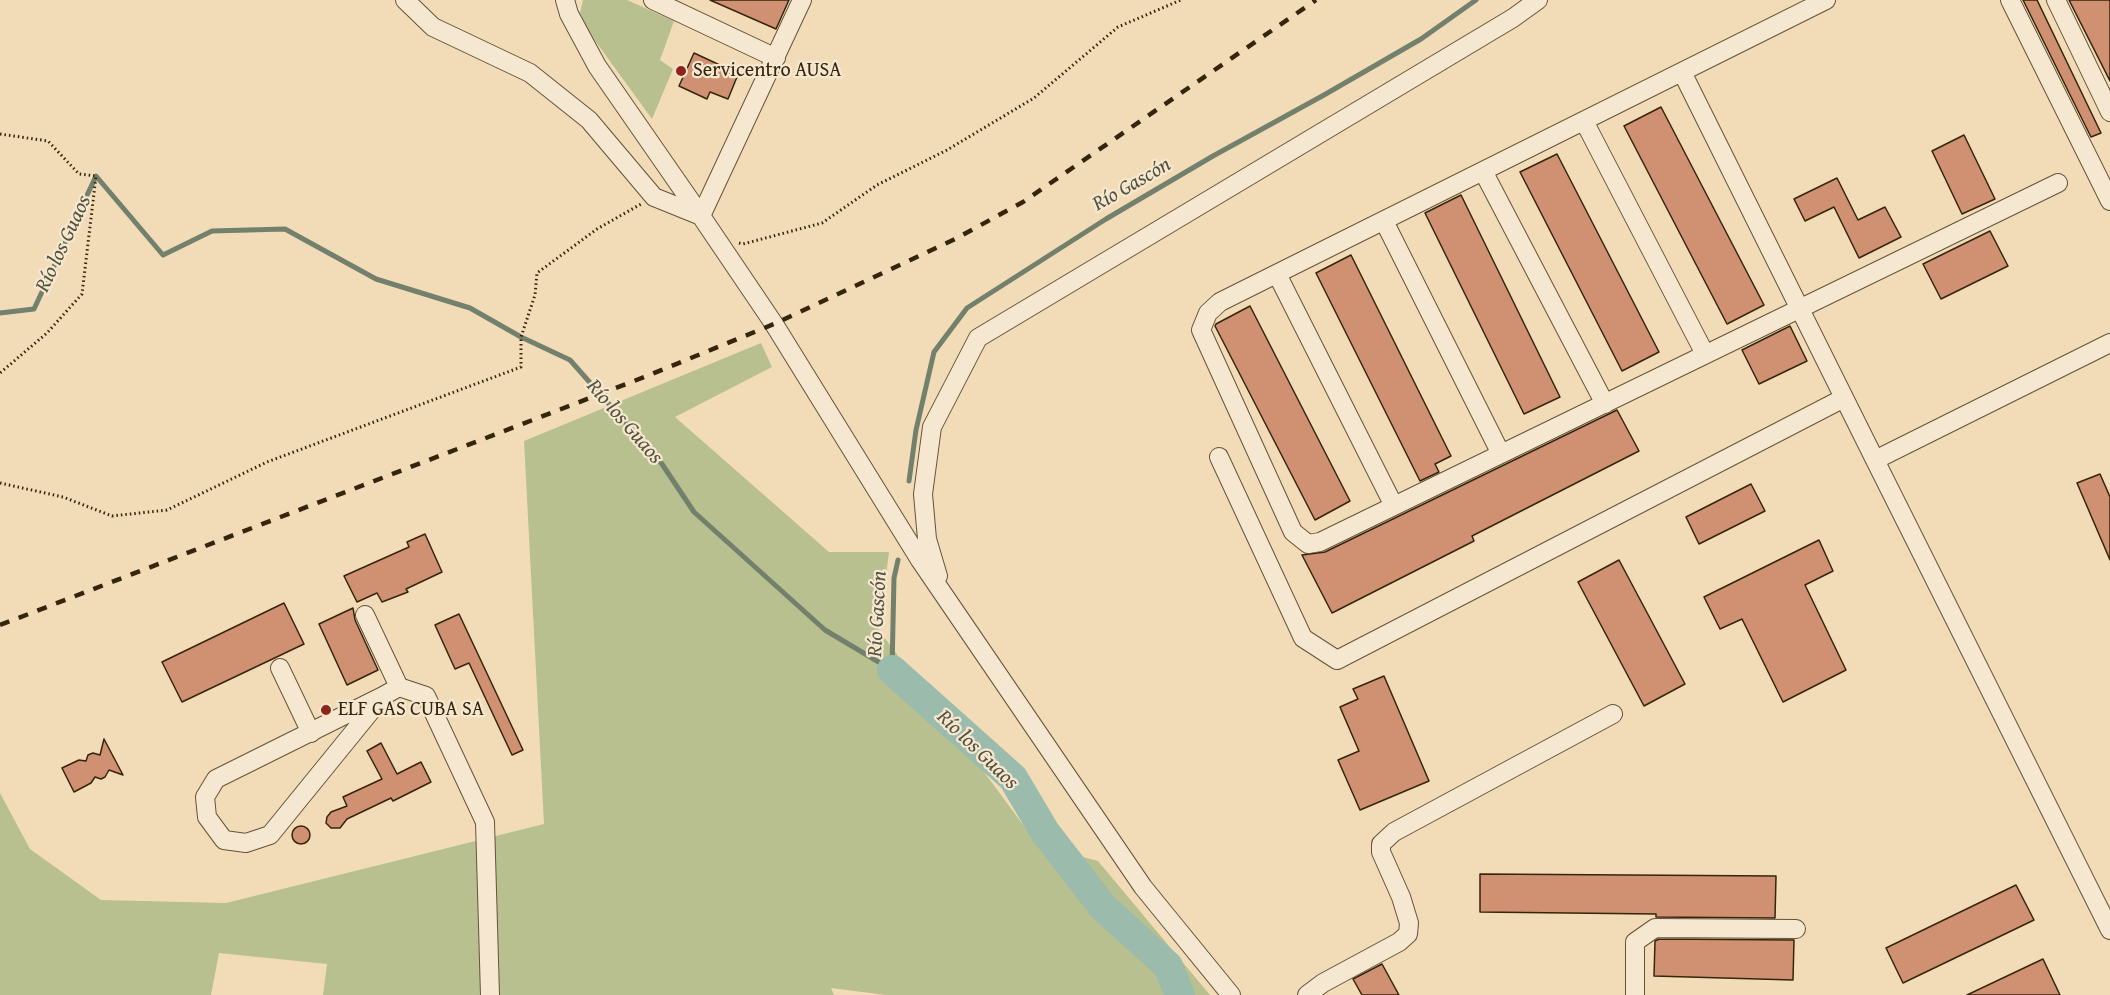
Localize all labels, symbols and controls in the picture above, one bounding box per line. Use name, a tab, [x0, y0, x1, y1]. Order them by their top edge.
place label: Servicentro AUSA	[693, 59, 841, 83]
marker: Servicentro AUSA	[674, 64, 688, 78]
water label: Río Gascón	[1088, 153, 1176, 217]
water label: Río los Guaos	[31, 192, 97, 296]
water label: Río los Guaos	[580, 375, 668, 469]
water label: Río Gascón	[863, 570, 893, 658]
place label: ELF GAS CUBA SA	[338, 698, 484, 722]
marker: ELF GAS CUBA SA	[319, 703, 333, 717]
water label: Río los Guaos	[931, 705, 1023, 795]

